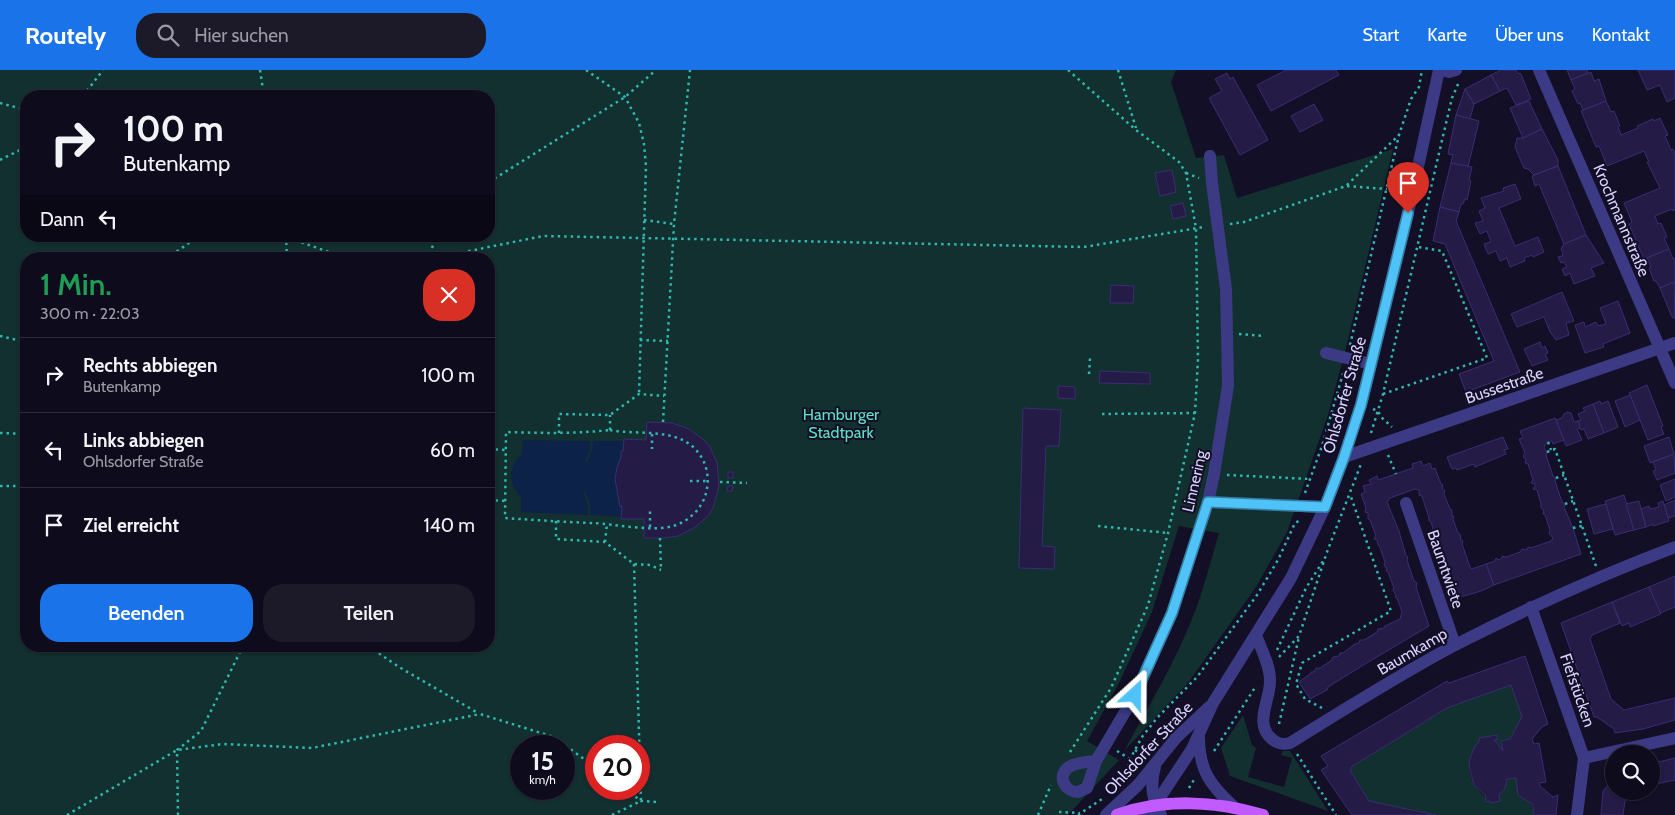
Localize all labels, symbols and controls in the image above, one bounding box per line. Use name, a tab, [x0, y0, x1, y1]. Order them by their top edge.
search box	[136, 13, 486, 58]
text: Routely	[25, 21, 106, 50]
icon: search	[154, 21, 182, 49]
text: Hier suchen	[194, 24, 289, 47]
text: Start	[1363, 24, 1399, 46]
text: Karte	[1427, 24, 1467, 46]
text: Über uns	[1495, 24, 1564, 46]
text: Kontakt	[1592, 24, 1650, 46]
text: 100 m	[123, 107, 224, 150]
icon: right	[40, 110, 105, 175]
text: Butenkamp	[123, 150, 230, 177]
street label: Krochmannstraße	[1589, 161, 1654, 279]
pin	[1387, 162, 1429, 213]
icon: arrive	[1394, 169, 1422, 197]
icon: left	[94, 205, 122, 233]
text: Dann	[40, 208, 84, 231]
text: 1 Min.	[40, 266, 112, 303]
button: close	[423, 269, 475, 321]
text: 300 m · 22:03	[40, 304, 140, 323]
street label: Ohlsdorfer Straße	[1319, 335, 1370, 456]
text: Rechts abbiegen	[83, 354, 217, 377]
icon: right	[40, 361, 68, 389]
street label: Bussestraße	[1463, 363, 1546, 408]
text: 100 m	[421, 364, 475, 387]
text: Butenkamp	[83, 377, 161, 396]
park label: Hamburger Stadtpark	[803, 405, 880, 442]
text: Links abbiegen	[83, 429, 204, 452]
icon: left	[40, 436, 68, 464]
text: 60 m	[430, 439, 475, 462]
street label: Linnering	[1178, 447, 1211, 514]
text: Ohlsdorfer Straße	[83, 452, 203, 471]
icon: arrive	[40, 511, 68, 539]
text: Ziel erreicht	[83, 514, 179, 537]
text: 140 m	[424, 514, 475, 537]
street label: Baumtwiete	[1423, 527, 1468, 611]
button: Beenden	[40, 584, 253, 642]
button: Teilen	[263, 584, 475, 642]
street label: Baumkamp	[1374, 624, 1451, 679]
street label: Fiefstücken	[1556, 651, 1599, 730]
position arrow	[1108, 668, 1160, 720]
street label: Ohlsdorfer Straße	[1100, 698, 1196, 799]
speed limit sign: 20	[585, 735, 650, 800]
map controls	[1605, 745, 1660, 800]
button: search	[1605, 745, 1660, 800]
text: 15	[531, 746, 554, 776]
text: km/h	[529, 772, 556, 787]

